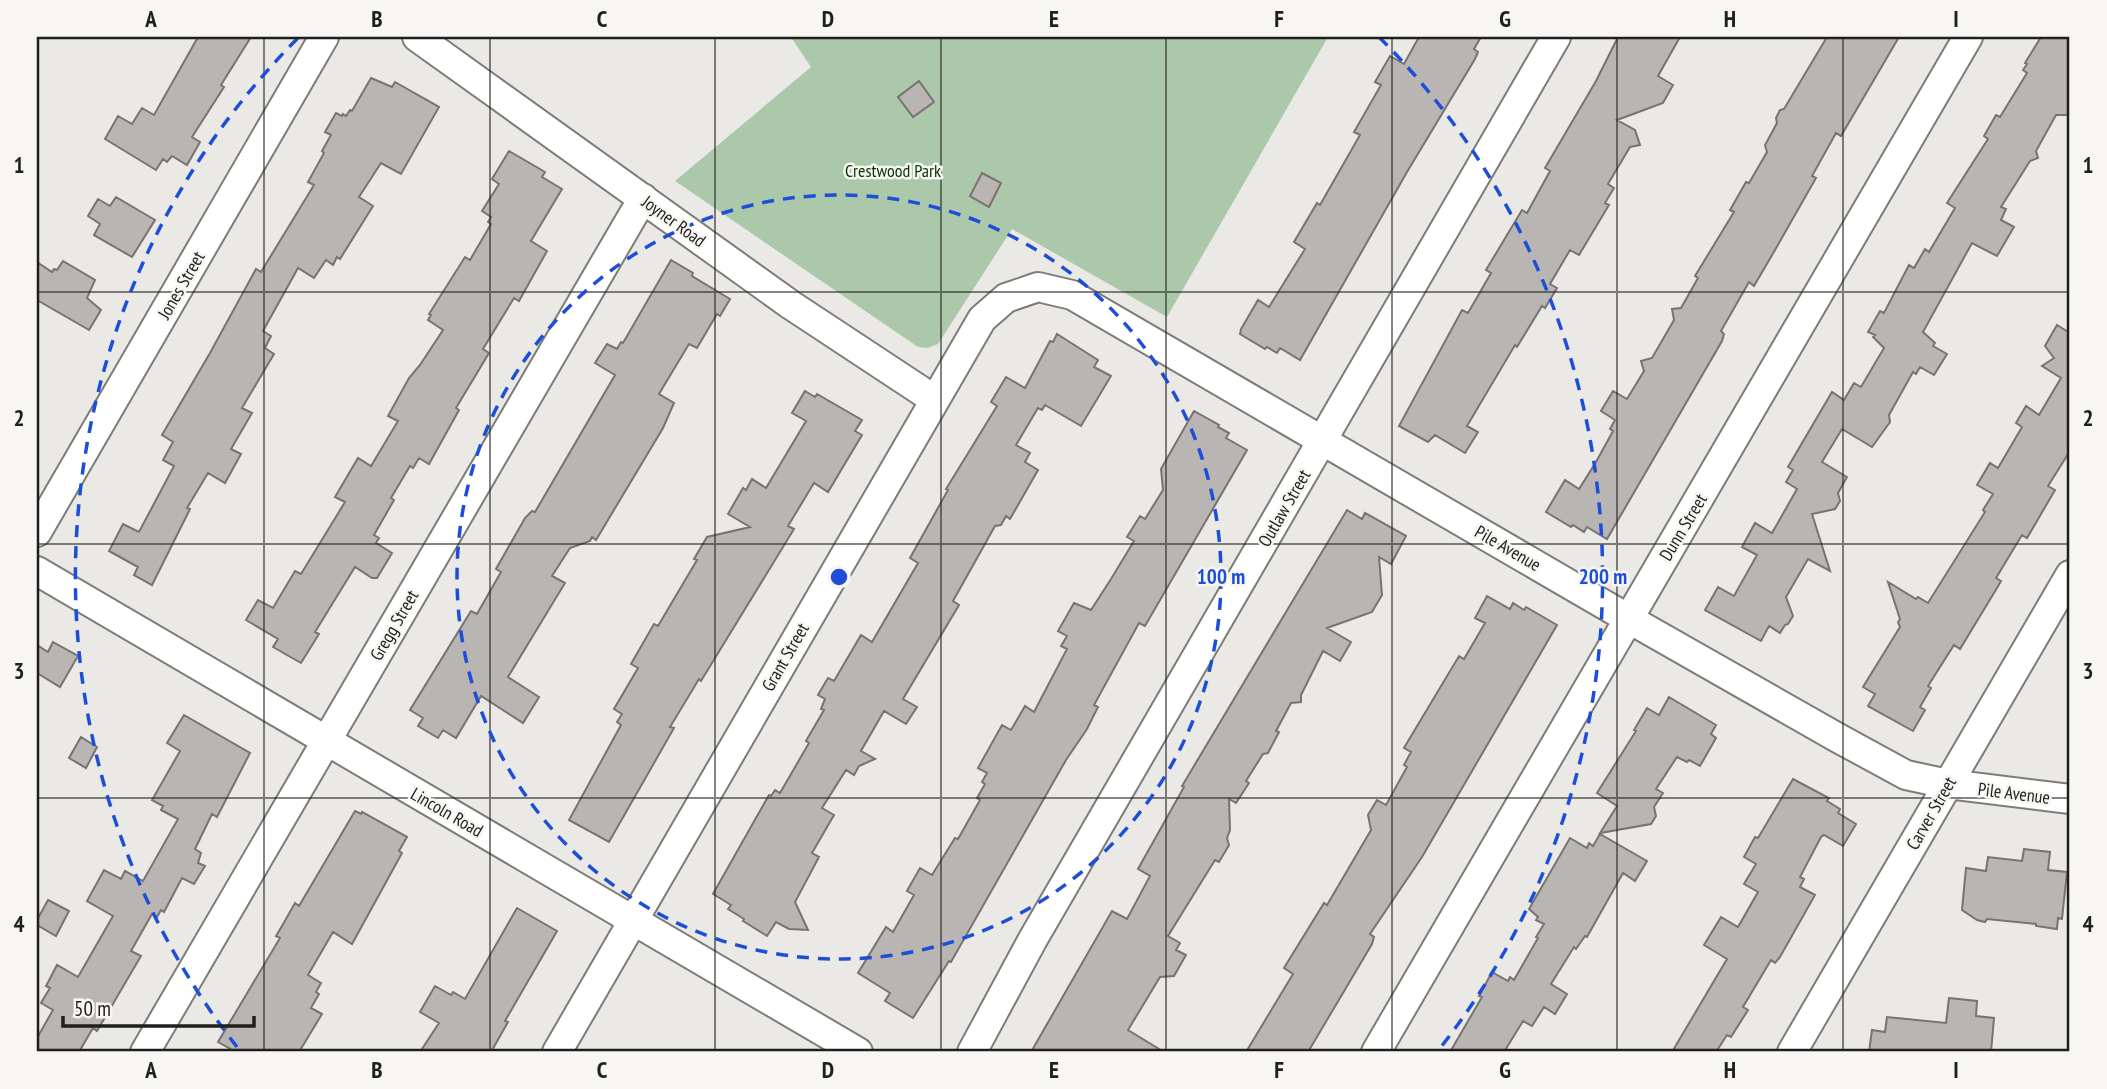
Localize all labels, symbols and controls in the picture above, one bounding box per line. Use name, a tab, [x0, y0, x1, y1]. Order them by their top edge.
text: A	[144, 4, 157, 33]
text: B	[371, 4, 383, 33]
text: C	[597, 4, 608, 33]
text: D	[822, 4, 834, 33]
text: E	[1049, 4, 1059, 33]
text: F	[1274, 4, 1284, 33]
text: G	[1499, 4, 1511, 33]
text: H	[1724, 4, 1736, 33]
text: I	[1953, 4, 1959, 33]
text: 1	[14, 150, 25, 179]
text: 1	[2083, 150, 2094, 179]
park label: Crestwood Park	[845, 159, 941, 182]
street label: Joyner Road	[637, 190, 710, 252]
street label: Jones Street	[152, 247, 210, 324]
text: 2	[14, 403, 25, 432]
text: 2	[2083, 403, 2094, 432]
street label: Outlaw Street	[1253, 465, 1315, 551]
street label: Dunn Street	[1654, 489, 1712, 565]
street label: Pile Avenue	[1471, 520, 1545, 576]
text: 100 m	[1197, 563, 1245, 590]
text: 200 m	[1579, 563, 1627, 590]
centre of rings	[827, 565, 851, 589]
street label: Gregg Street	[365, 586, 423, 664]
street label: Grant Street	[756, 619, 814, 695]
text: 3	[14, 656, 25, 685]
text: 3	[2083, 656, 2094, 685]
street label: Carver Street	[1901, 772, 1961, 854]
street label: Pile Avenue	[1977, 777, 2051, 809]
street label: Lincoln Road	[407, 782, 487, 842]
text: 4	[14, 909, 25, 938]
text: 4	[2083, 909, 2094, 938]
scale bar	[63, 984, 254, 1028]
text: 50 m	[74, 995, 111, 1022]
text: A	[144, 1055, 157, 1084]
text: B	[371, 1055, 383, 1084]
text: C	[597, 1055, 608, 1084]
text: D	[822, 1055, 834, 1084]
text: E	[1049, 1055, 1059, 1084]
text: F	[1274, 1055, 1284, 1084]
text: G	[1499, 1055, 1511, 1084]
text: H	[1724, 1055, 1736, 1084]
text: I	[1953, 1055, 1959, 1084]

